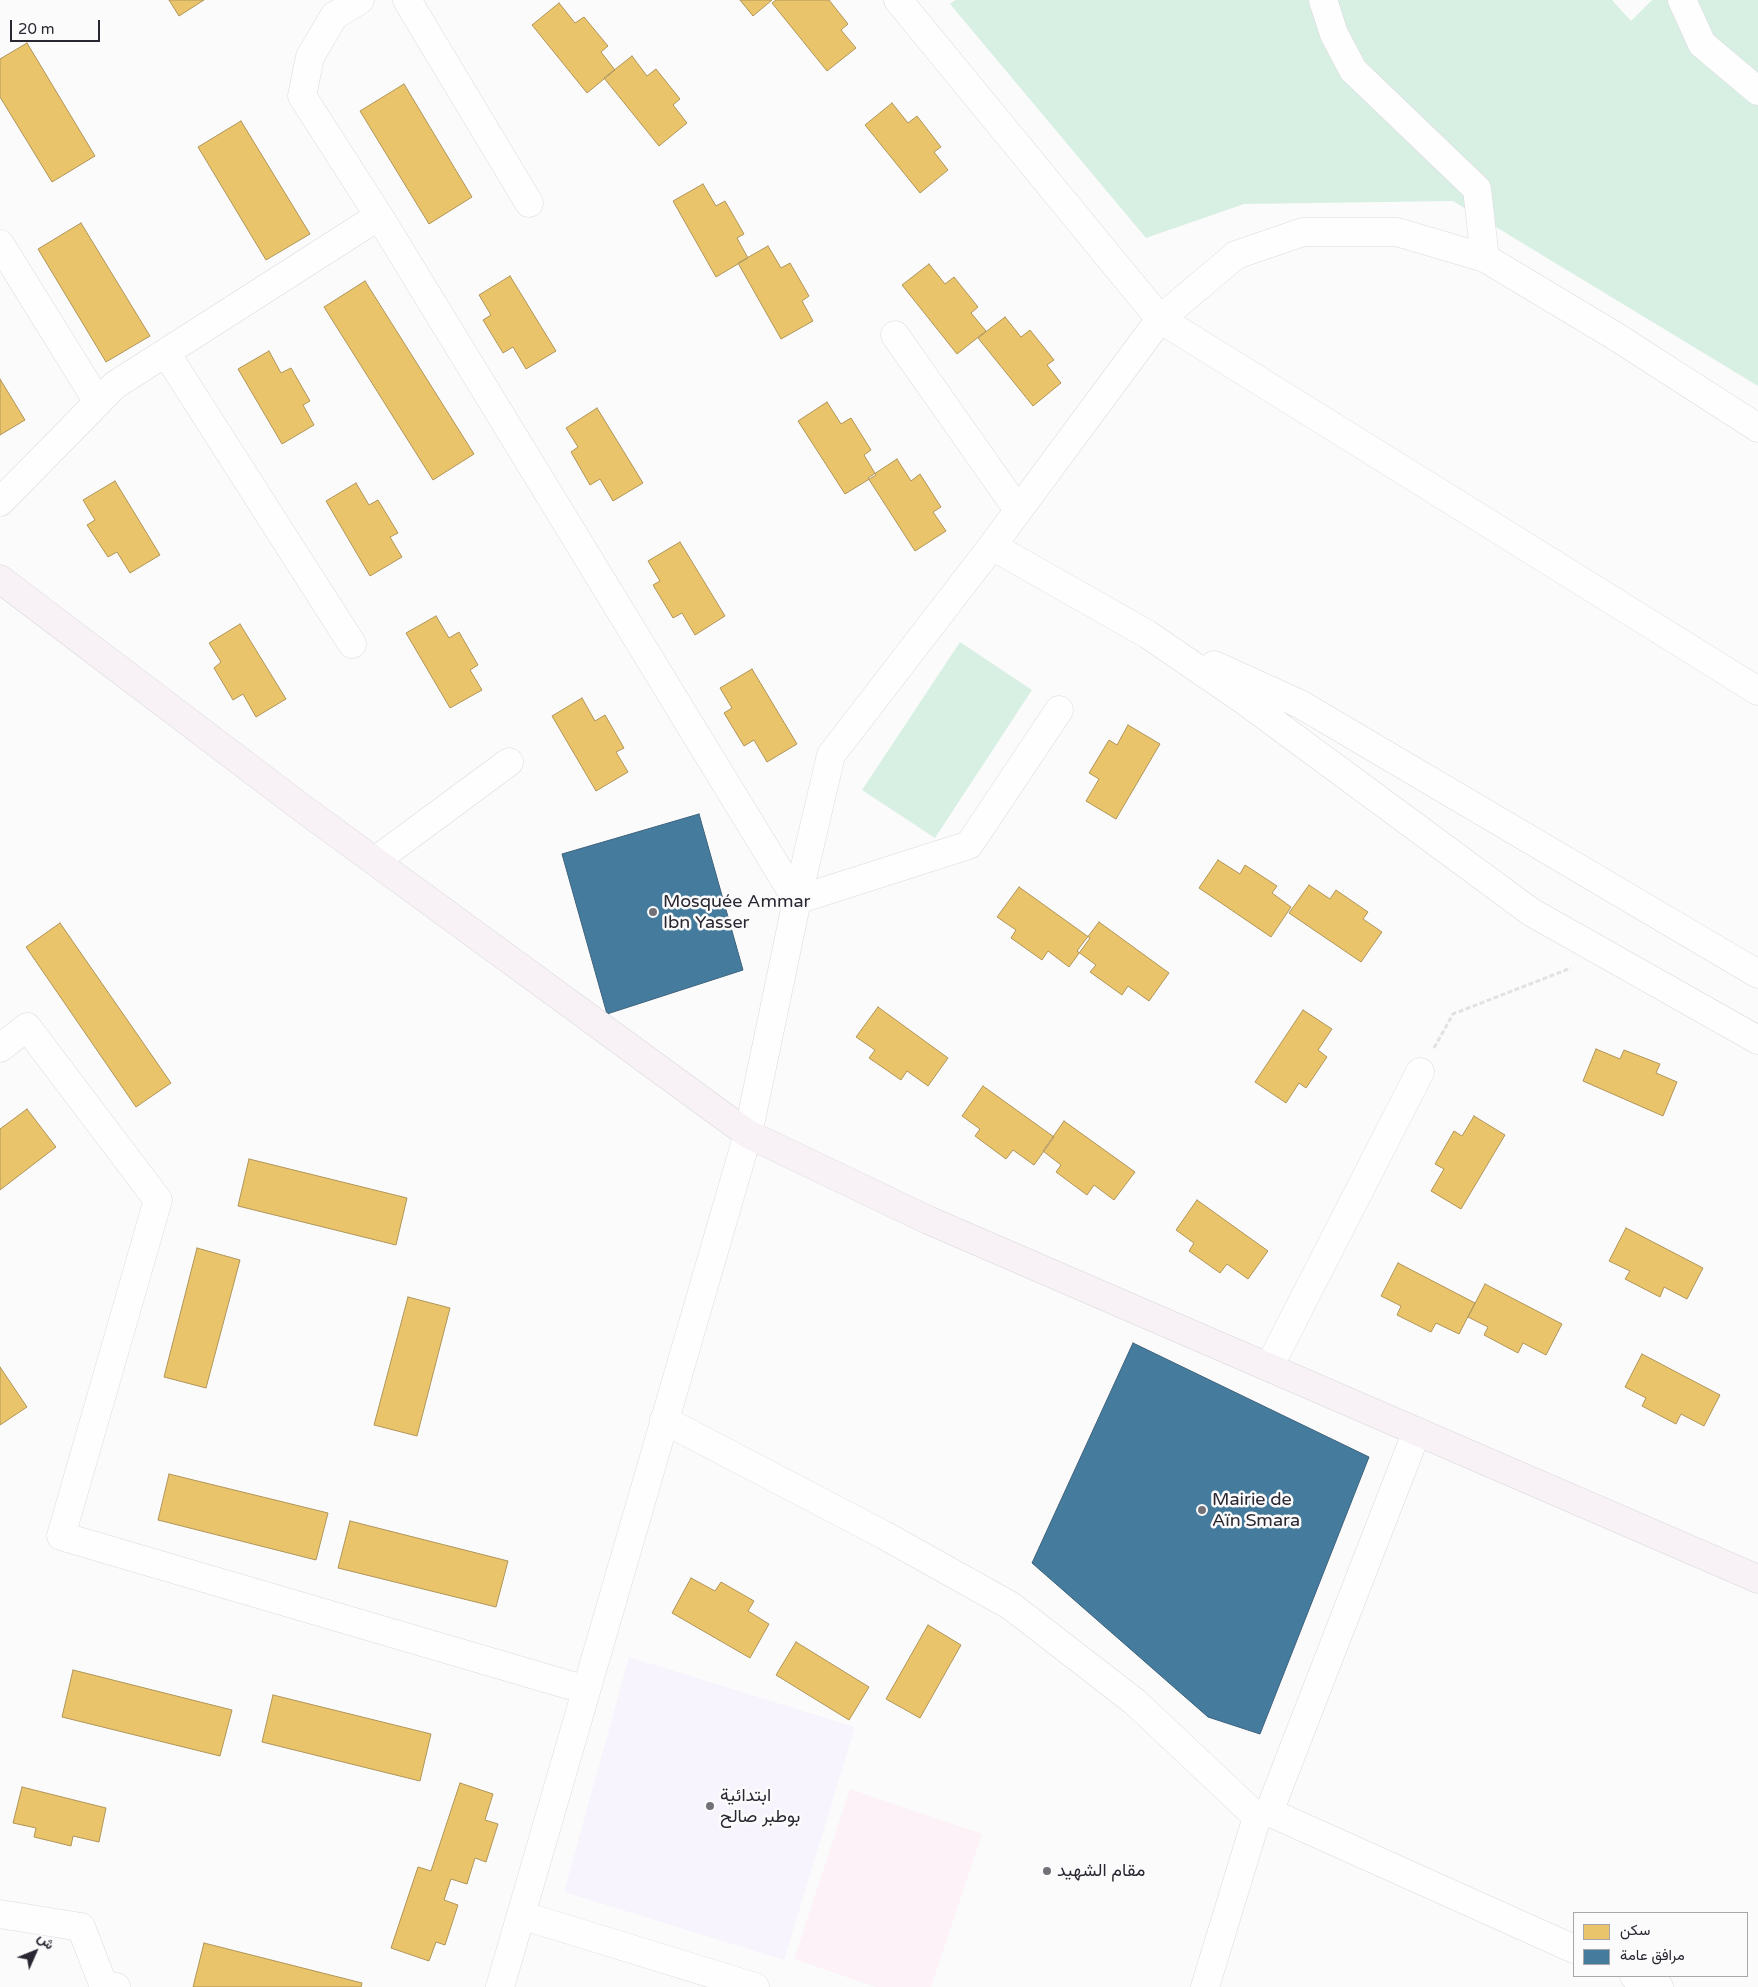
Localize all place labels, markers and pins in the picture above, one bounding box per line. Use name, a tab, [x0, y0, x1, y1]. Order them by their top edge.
place label: Mosquée Ammar Ibn Yasser	[663, 891, 810, 934]
marker: Mosquée Ammar Ibn Yasser	[647, 906, 659, 918]
place label: Mairie de Aïn Smara	[1212, 1489, 1300, 1532]
marker: Mairie de Aïn Smara	[1196, 1504, 1208, 1516]
place label: ابتدائية بوطبر صالح	[720, 1785, 800, 1828]
marker: ابتدائية بوطبر صالح	[704, 1800, 716, 1812]
place label: مقام الشهيد	[1057, 1860, 1145, 1882]
marker: مقام الشهيد	[1041, 1865, 1053, 1877]

